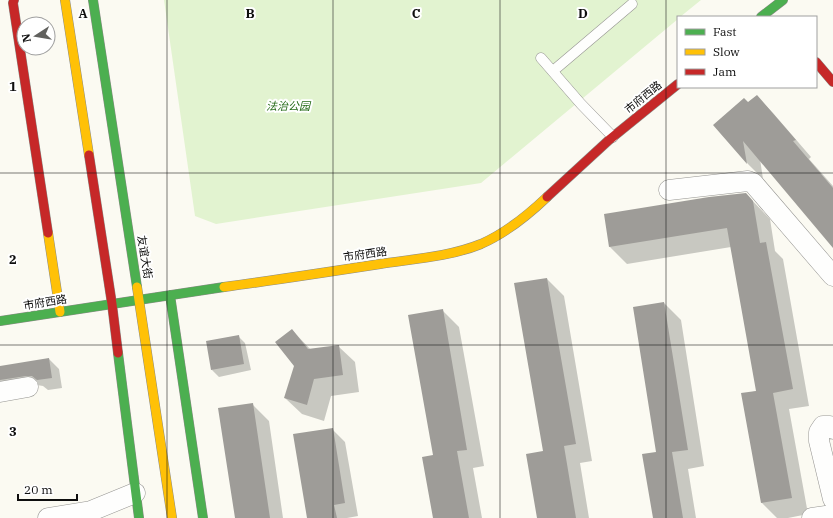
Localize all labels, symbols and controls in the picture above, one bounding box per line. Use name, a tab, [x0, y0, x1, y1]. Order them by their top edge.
text: A	[78, 5, 88, 22]
text: B	[245, 5, 255, 22]
text: C	[412, 5, 421, 22]
text: D	[578, 5, 588, 22]
north arrow	[16, 16, 56, 56]
legend	[677, 16, 817, 88]
text: Fast	[713, 24, 737, 39]
text: N	[18, 32, 34, 44]
text: Slow	[713, 44, 740, 59]
text: Jam	[713, 64, 737, 79]
text: 1	[9, 78, 17, 95]
street label: 市府西路	[621, 78, 665, 116]
park label: 法治公园	[266, 99, 312, 113]
street label: 友谊大街	[135, 234, 155, 280]
street label: 市府西路	[342, 244, 388, 264]
text: 2	[9, 251, 17, 268]
street label: 市府西路	[22, 292, 68, 312]
text: 3	[9, 423, 17, 440]
scale bar	[18, 476, 77, 502]
text: 20 m	[24, 482, 53, 497]

